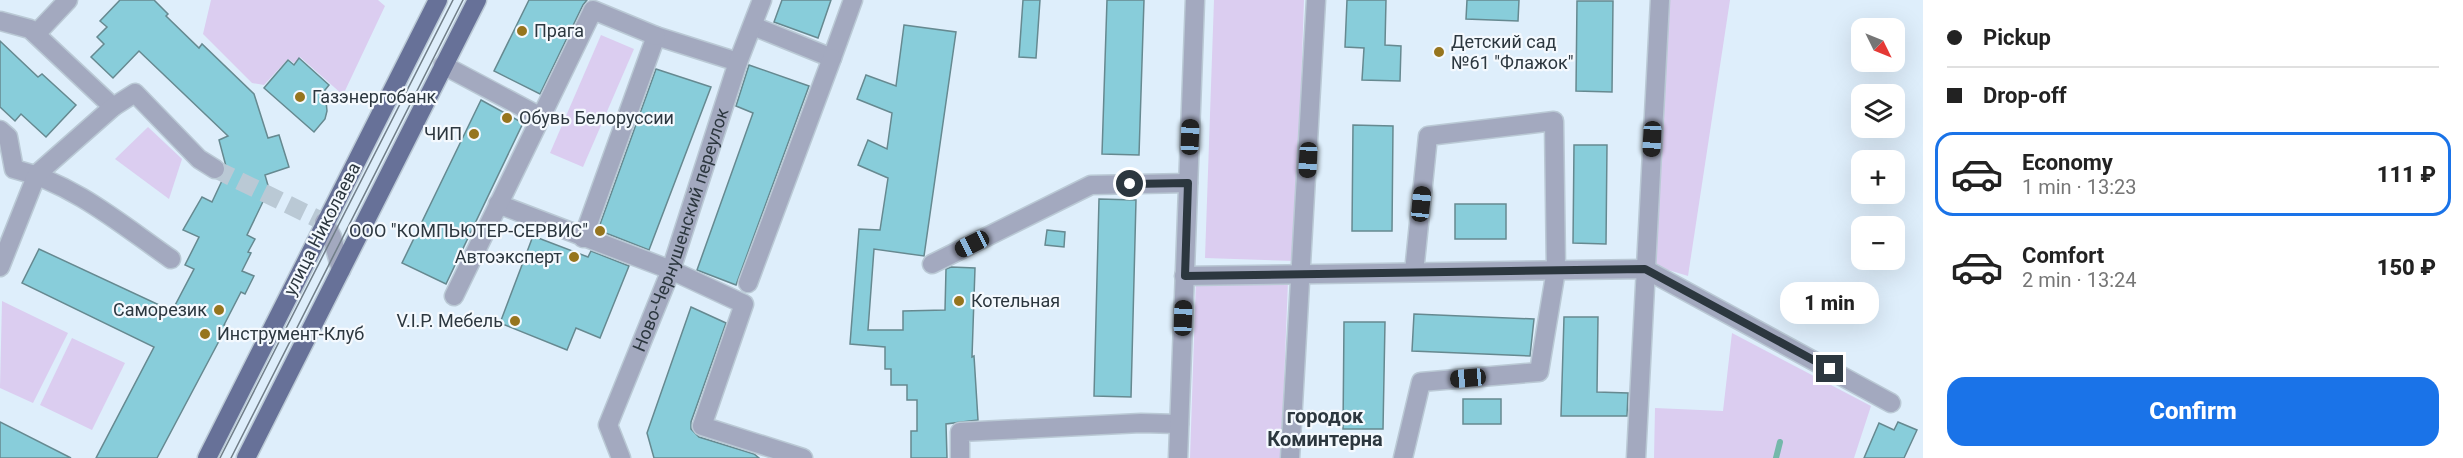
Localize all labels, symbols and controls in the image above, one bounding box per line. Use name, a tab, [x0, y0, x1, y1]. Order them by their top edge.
north arrow	[1851, 18, 1905, 72]
map controls	[1851, 18, 1905, 270]
place label: Прага	[534, 20, 584, 41]
marker: Прага	[515, 24, 529, 38]
text: Pickup	[1983, 25, 2051, 50]
place label: Детский сад №61 "Флажок"	[1451, 31, 1573, 73]
marker: Детский сад №61 "Флажок"	[1432, 45, 1446, 59]
text: Drop-off	[1983, 83, 2067, 108]
button: layers	[1851, 84, 1905, 138]
place label: Газэнергобанк	[312, 86, 437, 107]
marker: Газэнергобанк	[293, 90, 307, 104]
street label: Ново-Чернушенский переулок	[628, 105, 733, 354]
place label: Обувь Белоруссии	[519, 107, 674, 128]
marker: Обувь Белоруссии	[500, 111, 514, 125]
car	[1180, 119, 1200, 155]
car	[1642, 121, 1662, 157]
place label: ЧИП	[424, 123, 462, 144]
marker: ЧИП	[467, 127, 481, 141]
car	[1298, 142, 1318, 178]
icon: car	[1950, 147, 2004, 201]
button: +	[1851, 150, 1905, 204]
text: Economy	[2022, 150, 2113, 175]
street label: улица Николаева	[279, 159, 364, 299]
text: 111 ₽	[2377, 162, 2436, 187]
route start	[1116, 170, 1143, 197]
text: 1 min · 13:23	[2022, 175, 2137, 199]
car	[1410, 185, 1432, 223]
button: −	[1851, 216, 1905, 270]
place label: ООО "КОМПЬЮТЕР-СЕРВИС"	[349, 220, 588, 241]
marker: ООО "КОМПЬЮТЕР-СЕРВИС"	[593, 224, 607, 238]
car	[952, 228, 992, 260]
icon: car	[1950, 240, 2004, 294]
text: Comfort	[2022, 243, 2104, 268]
place label: Автоэксперт	[455, 246, 562, 267]
marker: Автоэксперт	[567, 250, 581, 264]
text: 150 ₽	[2377, 255, 2436, 280]
text: 2 min · 13:24	[2022, 268, 2137, 292]
callout: 1 min	[1780, 282, 1880, 324]
place label: Котельная	[971, 290, 1060, 311]
text: 1 min	[1804, 291, 1855, 315]
marker: Котельная	[952, 294, 966, 308]
place label: Саморезик	[113, 299, 207, 320]
car	[1173, 300, 1193, 336]
marker: Саморезик	[212, 303, 226, 317]
place label: V.I.P. Мебель	[396, 310, 503, 331]
marker: V.I.P. Мебель	[508, 314, 522, 328]
place label: Инструмент-Клуб	[217, 323, 364, 344]
marker: Инструмент-Клуб	[198, 327, 212, 341]
route end	[1816, 355, 1843, 382]
car	[1449, 367, 1487, 389]
button: Confirm	[1947, 377, 2439, 446]
district label: городок Коминтерна	[1267, 404, 1383, 451]

